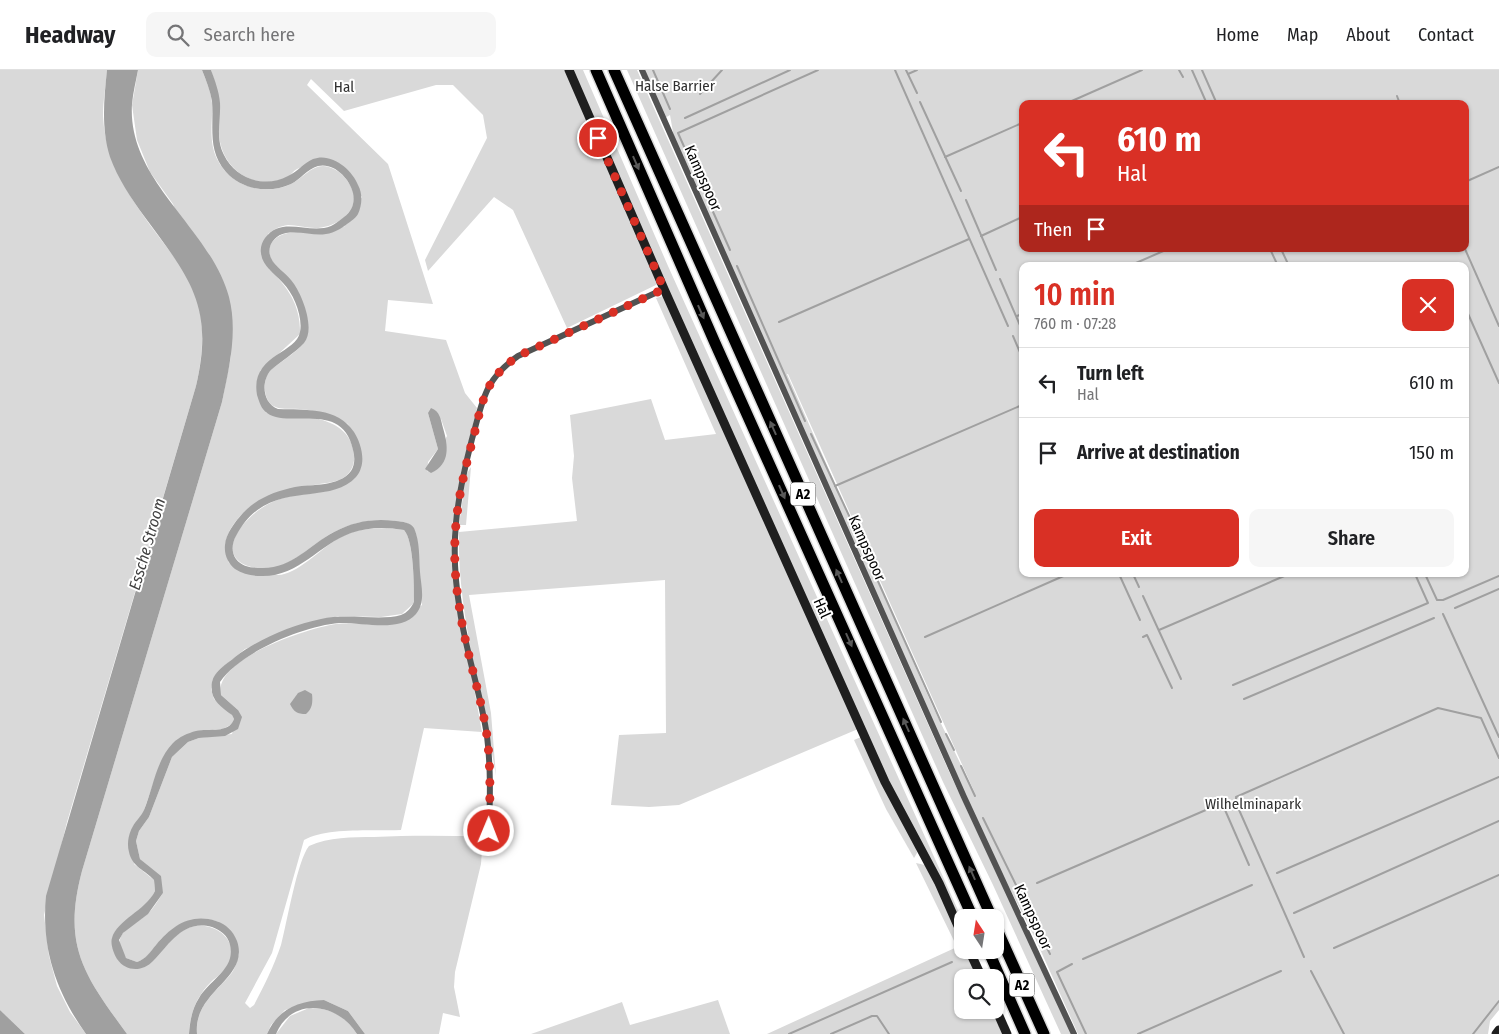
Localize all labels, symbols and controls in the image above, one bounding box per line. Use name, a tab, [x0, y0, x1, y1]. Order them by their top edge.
search box	[146, 12, 496, 57]
text: Headway	[25, 21, 116, 49]
icon: search	[164, 21, 192, 49]
text: Search here	[204, 23, 295, 46]
text: Home	[1216, 24, 1259, 46]
text: Map	[1287, 24, 1318, 46]
text: About	[1346, 24, 1390, 46]
text: Contact	[1418, 24, 1474, 46]
park label: Halse Barrier	[635, 77, 716, 95]
park label: Hal	[334, 78, 354, 96]
pin	[577, 117, 619, 159]
text: 610 m	[1117, 118, 1201, 160]
icon: left	[1034, 120, 1099, 185]
icon: arrive	[584, 124, 612, 152]
street label: Kampspoor	[681, 142, 726, 214]
one-way arrow	[632, 156, 640, 170]
text: Hal	[1117, 160, 1147, 187]
icon: arrive	[1082, 215, 1110, 243]
text: Then	[1034, 218, 1072, 241]
text: 10 min	[1034, 277, 1116, 313]
button: close	[1402, 279, 1454, 331]
one-way arrow	[698, 305, 706, 319]
text: 760 m · 07:28	[1034, 314, 1116, 333]
text: Turn left	[1077, 362, 1144, 385]
icon: left	[1034, 369, 1062, 397]
text: 610 m	[1409, 371, 1454, 394]
text: Hal	[1077, 385, 1099, 404]
one-way arrow	[769, 421, 777, 435]
icon: arrive	[1034, 439, 1062, 467]
text: Arrive at destination	[1077, 441, 1240, 464]
text: 150 m	[1409, 441, 1454, 464]
road number: A2	[790, 482, 816, 506]
one-way arrow	[778, 485, 786, 499]
water label: Essche Stroom	[125, 496, 169, 592]
button: Exit	[1034, 509, 1239, 567]
button: Share	[1249, 509, 1454, 567]
street label: Kampspoor	[845, 512, 890, 584]
one-way arrow	[835, 569, 843, 583]
street label: Hal	[810, 595, 834, 621]
one-way arrow	[845, 633, 853, 647]
one-way arrow	[901, 718, 909, 732]
park label: Wilhelminapark	[1205, 795, 1301, 813]
position arrow	[462, 804, 514, 856]
one-way arrow	[967, 866, 975, 880]
street label: Kampspoor	[1010, 881, 1056, 953]
north arrow	[954, 909, 1004, 959]
map controls	[954, 909, 1004, 1019]
button: search	[954, 969, 1004, 1019]
road number: A2	[1010, 974, 1034, 996]

